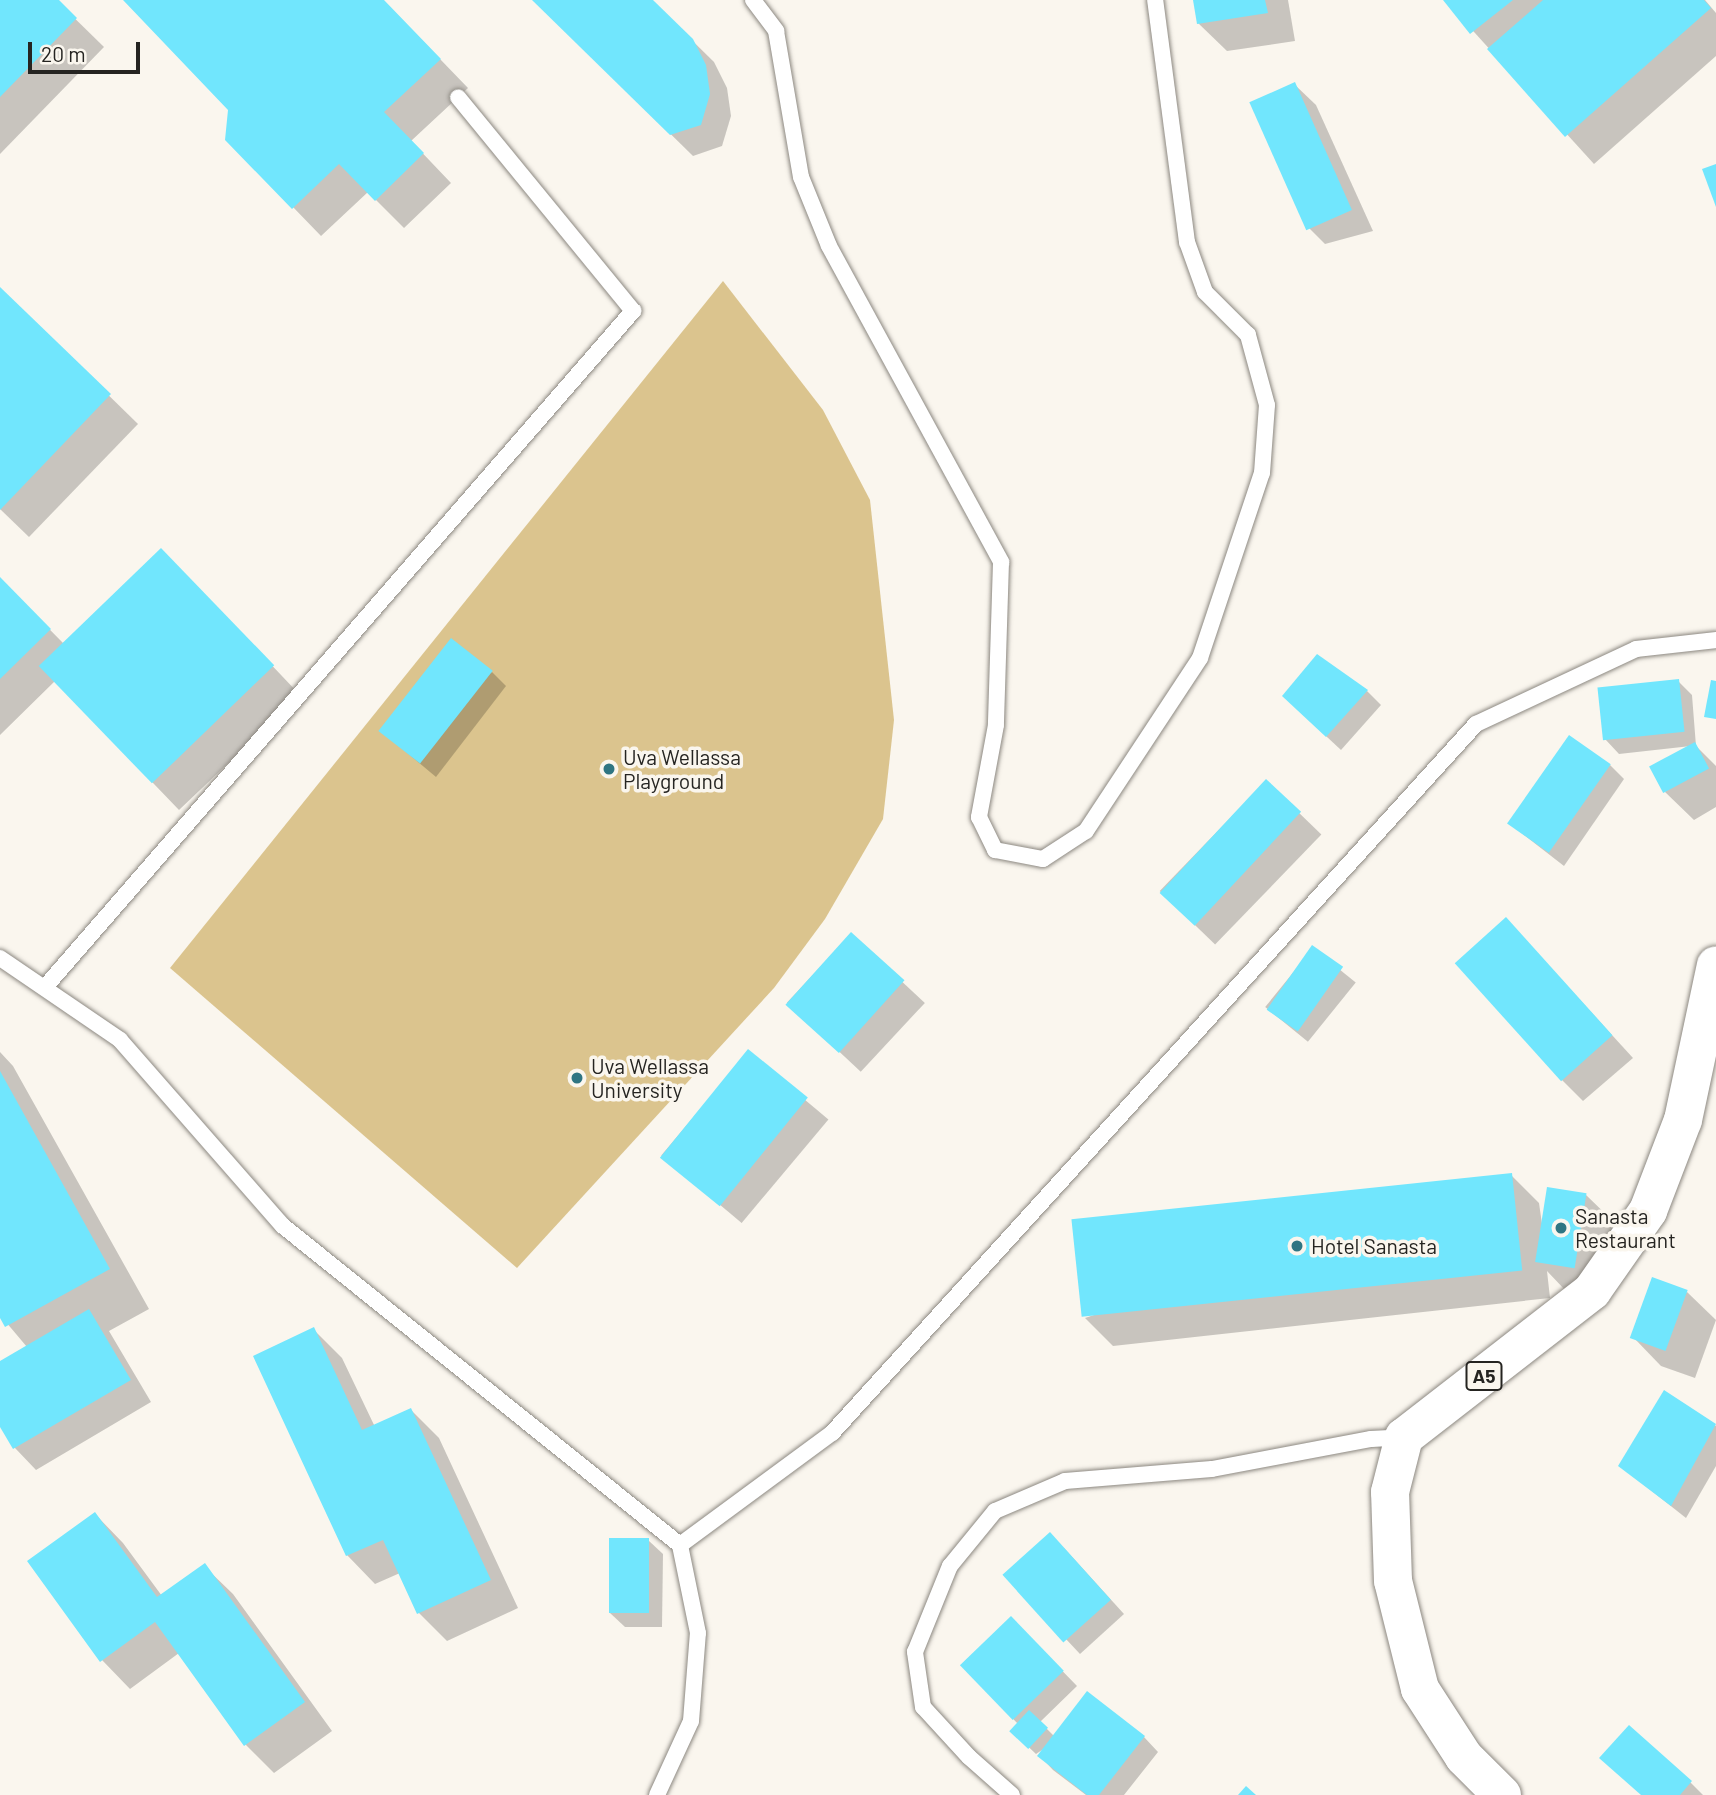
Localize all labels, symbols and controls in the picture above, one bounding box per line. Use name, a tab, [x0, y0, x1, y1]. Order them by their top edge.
scale bar	[32, 28, 144, 72]
text: 20 m	[41, 41, 86, 66]
place label: Uva Wellassa Playground	[623, 744, 741, 794]
marker: Uva Wellassa Playground	[601, 761, 617, 777]
place label: Uva Wellassa University	[591, 1053, 709, 1103]
marker: Uva Wellassa University	[569, 1070, 585, 1086]
place label: Sanasta Restaurant	[1575, 1203, 1676, 1253]
marker: Sanasta Restaurant	[1553, 1220, 1569, 1236]
place label: Hotel Sanasta	[1311, 1233, 1437, 1259]
marker: Hotel Sanasta	[1289, 1238, 1305, 1254]
road number: A5	[1465, 1360, 1503, 1392]

